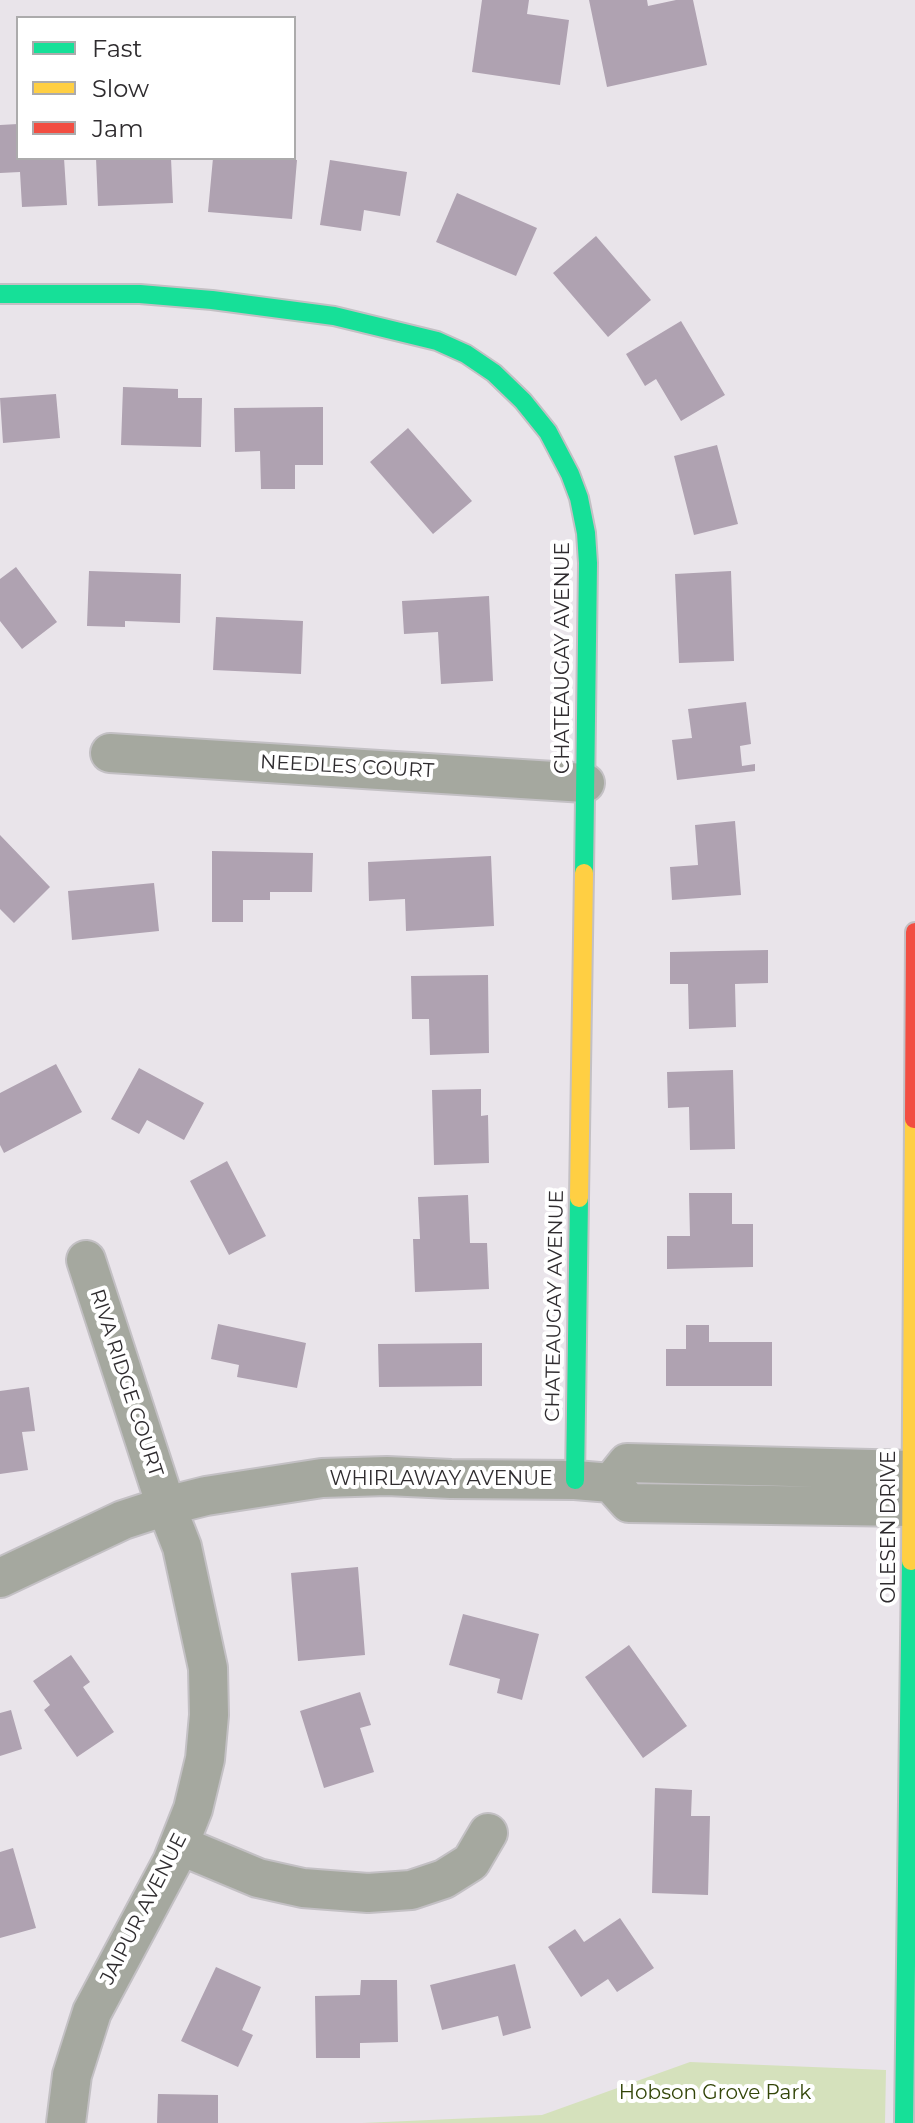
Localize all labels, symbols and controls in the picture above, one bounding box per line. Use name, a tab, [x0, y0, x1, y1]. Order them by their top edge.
legend	[16, 16, 296, 160]
text: Fast	[92, 34, 142, 63]
text: Slow	[92, 74, 149, 103]
text: Jam	[92, 114, 144, 143]
street label: CHATEAUGAY AVENUE	[551, 542, 575, 774]
street label: NEEDLES COURT	[259, 750, 435, 784]
street label: CHATEAUGAY AVENUE	[541, 1190, 569, 1422]
street label: RIVA RIDGE COURT	[84, 1286, 168, 1480]
street label: OLESEN DRIVE	[877, 1451, 901, 1603]
street label: WHIRLAWAY AVENUE	[329, 1467, 553, 1491]
street label: JAIPUR AVENUE	[96, 1830, 192, 1988]
park label: Hobson Grove Park	[619, 2081, 811, 2105]

